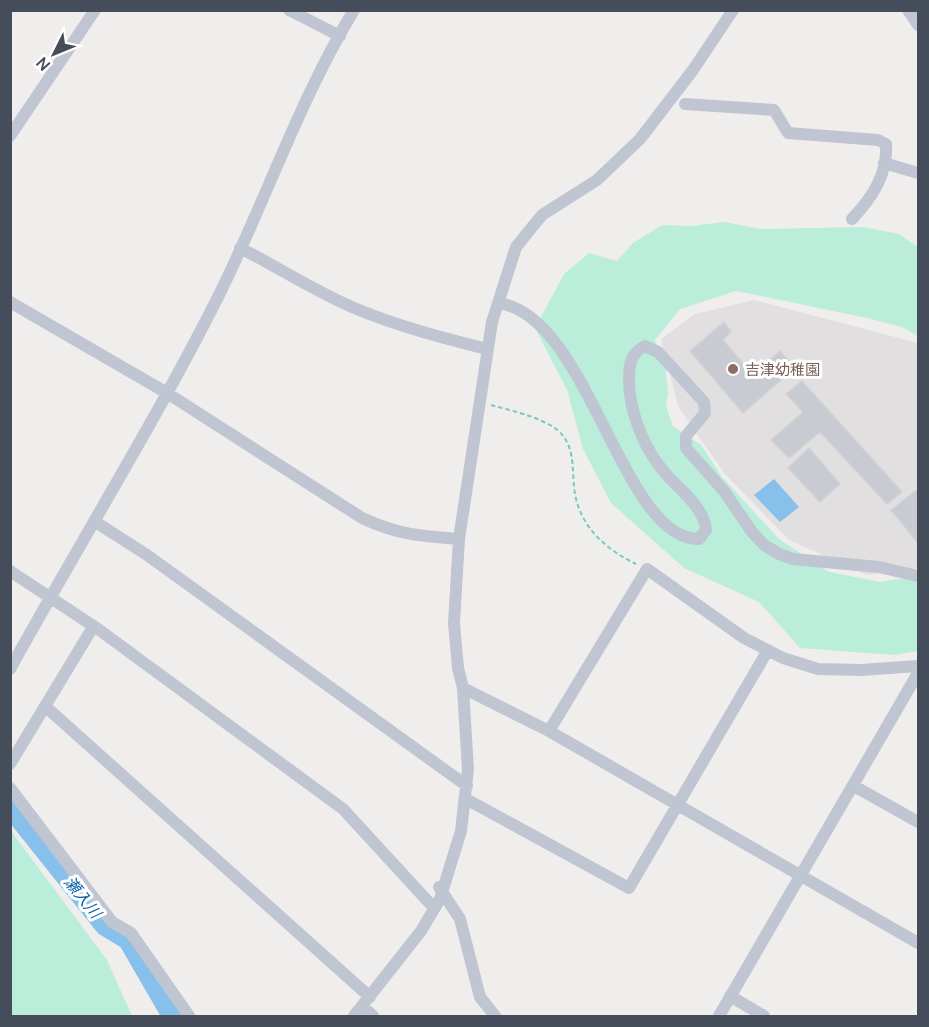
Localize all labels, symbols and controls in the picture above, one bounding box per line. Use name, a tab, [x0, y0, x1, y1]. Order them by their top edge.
north arrow	[24, 24, 84, 84]
text: N	[31, 53, 55, 76]
place label: 吉津幼稚園	[745, 359, 820, 380]
marker: 吉津幼稚園	[726, 362, 740, 376]
water label: 瀬入川	[59, 871, 108, 924]

